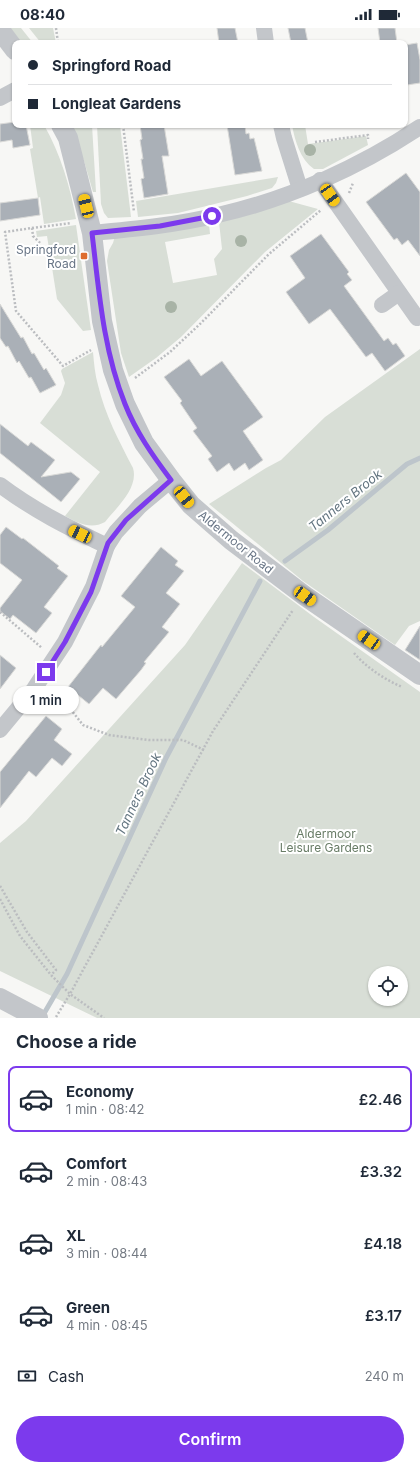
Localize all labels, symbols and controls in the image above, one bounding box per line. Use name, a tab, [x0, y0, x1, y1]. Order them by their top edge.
text: 08:40	[20, 5, 65, 24]
text: Springford Road	[52, 56, 171, 75]
text: Longleat Gardens	[52, 94, 181, 113]
car	[318, 182, 342, 208]
car	[77, 193, 95, 219]
route start	[203, 207, 221, 225]
place label: Springford Road	[16, 242, 76, 271]
marker: Springford Road	[79, 251, 89, 261]
water label: Tanners Brook	[305, 465, 386, 534]
car	[172, 484, 196, 510]
street label: Aldermoor Road	[196, 507, 276, 577]
car	[67, 523, 93, 545]
car	[292, 584, 318, 608]
car	[356, 628, 382, 652]
route end	[37, 663, 55, 681]
callout: 1 min	[13, 686, 79, 714]
text: 1 min	[30, 692, 62, 708]
water label: Tanners Brook	[112, 749, 165, 838]
park label: Aldermoor Leisure Gardens	[280, 826, 372, 855]
map controls	[368, 966, 408, 1006]
button: locate	[368, 966, 408, 1006]
text: Choose a ride	[16, 1031, 137, 1052]
icon: car	[18, 1081, 54, 1117]
text: Economy	[66, 1082, 134, 1101]
text: £2.46	[359, 1090, 402, 1109]
text: 1 min · 08:42	[66, 1101, 145, 1117]
icon: car	[18, 1153, 54, 1189]
text: Comfort	[66, 1154, 127, 1173]
text: £3.32	[360, 1162, 402, 1181]
text: 2 min · 08:43	[66, 1173, 147, 1189]
icon: car	[18, 1225, 54, 1261]
text: XL	[66, 1226, 86, 1245]
text: £4.18	[364, 1234, 402, 1253]
text: 3 min · 08:44	[66, 1245, 148, 1261]
icon: car	[18, 1297, 54, 1333]
text: Green	[66, 1298, 110, 1317]
text: £3.17	[365, 1306, 402, 1325]
text: 4 min · 08:45	[66, 1317, 148, 1333]
icon: cash	[16, 1365, 38, 1387]
text: Cash	[48, 1367, 84, 1386]
text: 240 m	[365, 1368, 404, 1384]
button: Confirm	[16, 1416, 404, 1462]

